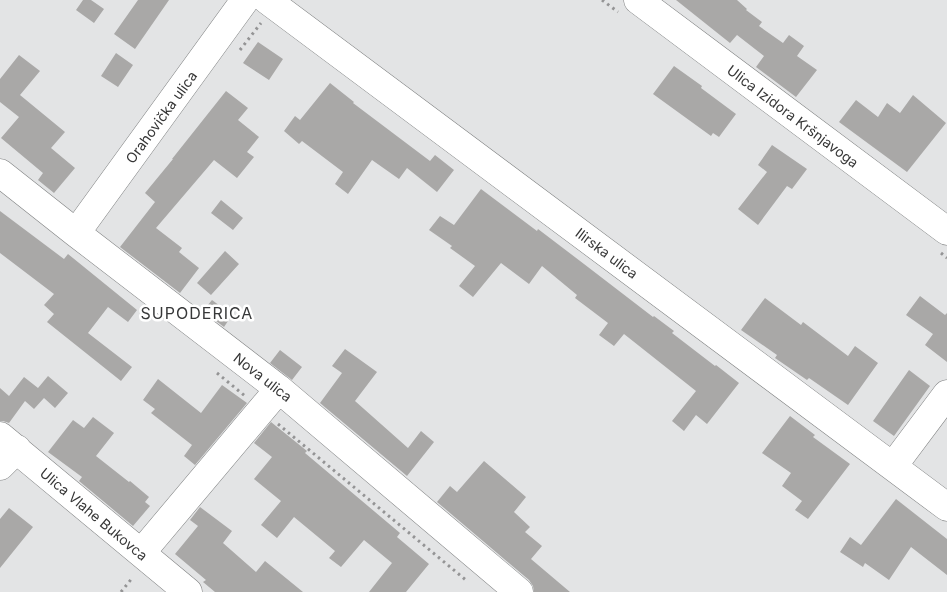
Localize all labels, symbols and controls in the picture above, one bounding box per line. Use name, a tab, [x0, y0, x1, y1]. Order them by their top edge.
street label: Ulica Izidora Kršnjavoga	[724, 61, 862, 171]
street label: Orahovička ulica	[122, 67, 200, 167]
street label: Ilirska ulica	[572, 224, 642, 282]
district label: SUPODERICA	[141, 303, 253, 323]
street label: Nova ulica	[230, 349, 296, 405]
street label: Ulica Vlahe Bukovca	[37, 464, 151, 564]

